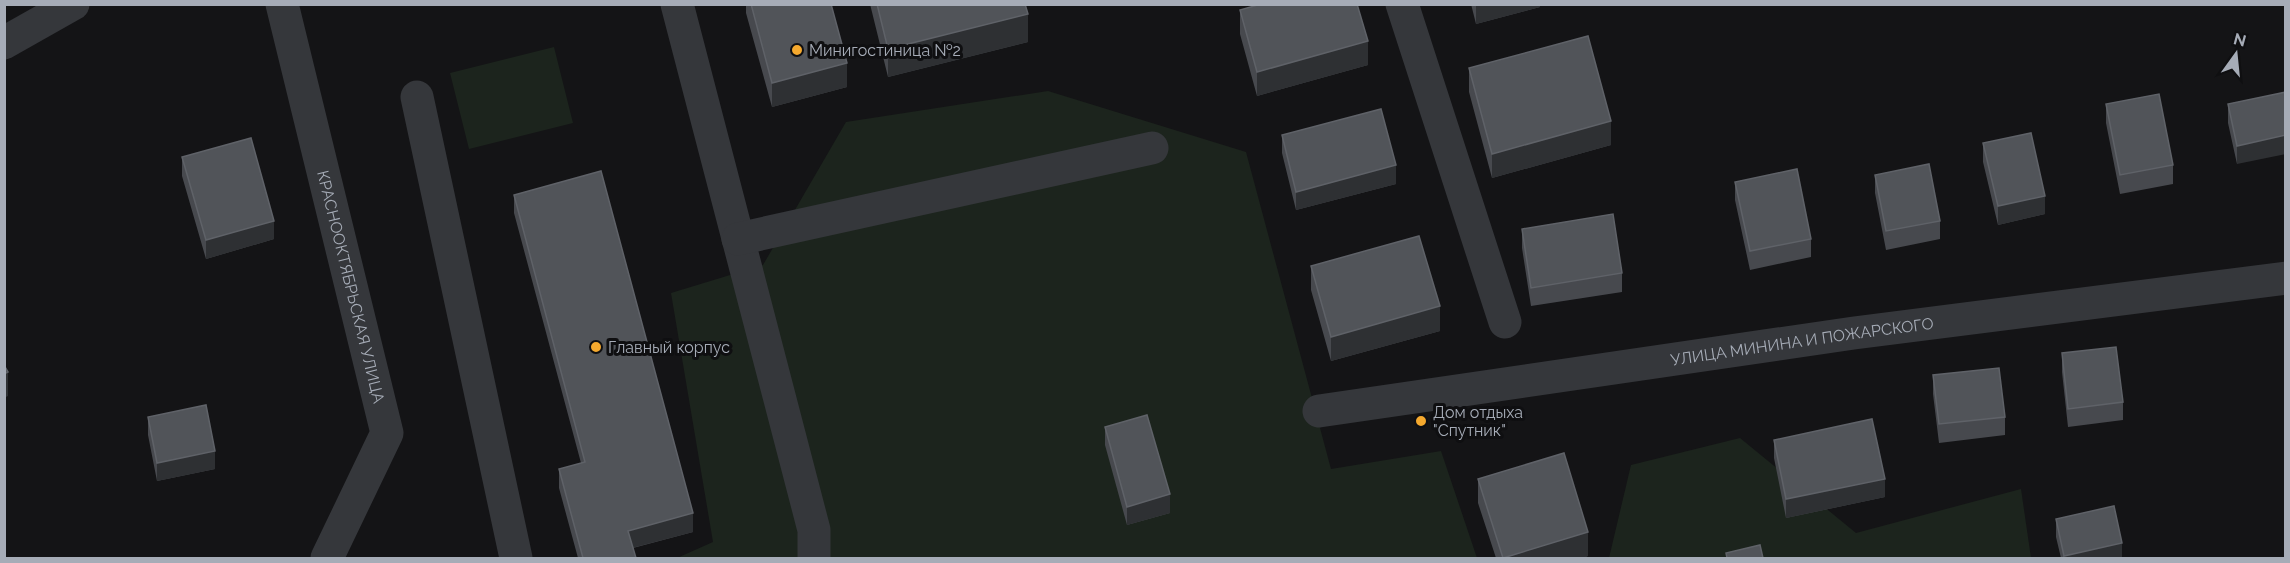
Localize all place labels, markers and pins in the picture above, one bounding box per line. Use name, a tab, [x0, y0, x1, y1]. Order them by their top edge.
place label: Минигостиница №2	[809, 41, 961, 60]
marker: Минигостиница №2	[790, 43, 804, 57]
place label: Главный корпус	[608, 338, 730, 357]
marker: Главный корпус	[589, 340, 603, 354]
place label: Дом отдыха "Спутник"	[1433, 403, 1523, 440]
marker: Дом отдыха "Спутник"	[1414, 414, 1428, 428]

